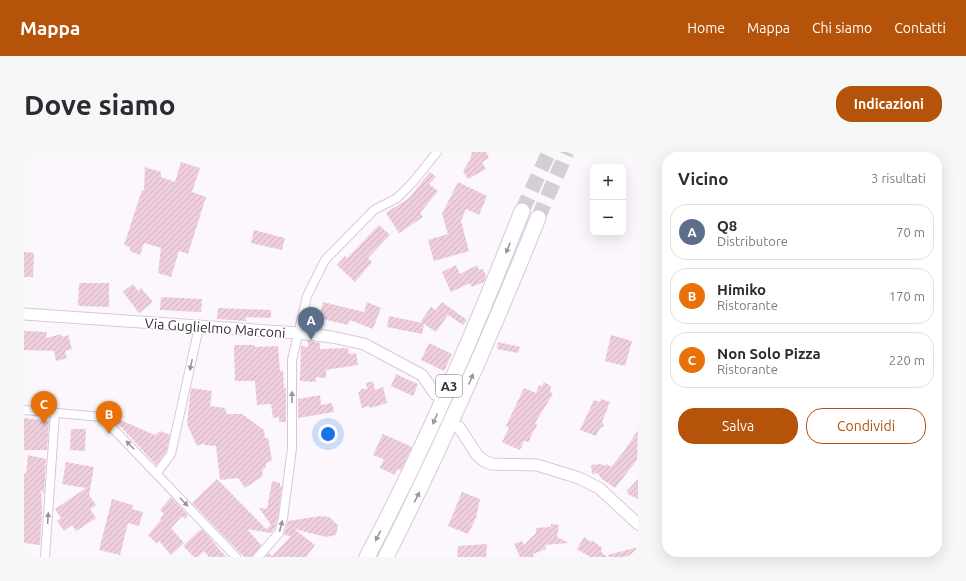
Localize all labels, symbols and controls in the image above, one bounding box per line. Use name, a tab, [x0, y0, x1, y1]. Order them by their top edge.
text: Mappa	[20, 17, 80, 39]
text: Home	[687, 20, 725, 36]
text: Mappa	[747, 20, 790, 36]
text: Chi siamo	[812, 20, 872, 36]
text: Contatti	[894, 20, 946, 36]
button: Indicazioni	[836, 86, 942, 122]
text: Dove siamo	[24, 89, 176, 120]
map controls	[590, 164, 626, 236]
button: +	[590, 164, 626, 200]
text: Vicino	[678, 169, 728, 188]
text: 3 risultati	[871, 171, 926, 185]
button: −	[590, 200, 626, 236]
text: Q8	[717, 217, 737, 234]
text: A	[687, 225, 697, 239]
text: 70 m	[896, 225, 925, 239]
text: Distributore	[717, 234, 788, 248]
one-way arrow	[505, 242, 511, 253]
text: Himiko	[717, 281, 766, 298]
text: B	[688, 289, 696, 303]
text: 170 m	[889, 289, 925, 303]
text: Ristorante	[717, 298, 778, 312]
pin: A	[298, 307, 324, 340]
street label: Via Guglielmo Marconi	[144, 315, 286, 341]
text: Non Solo Pizza	[717, 345, 821, 362]
text: C	[688, 353, 696, 367]
text: 220 m	[889, 353, 925, 367]
one-way arrow	[187, 359, 193, 371]
text: Ristorante	[717, 362, 778, 376]
one-way arrow	[469, 373, 475, 385]
road number: A3	[436, 375, 462, 397]
one-way arrow	[289, 390, 295, 403]
pin: C	[31, 391, 57, 424]
pin: B	[96, 401, 122, 434]
button: Salva	[678, 408, 798, 444]
button: Condividi	[806, 408, 926, 444]
one-way arrow	[432, 413, 438, 424]
your location	[318, 424, 338, 444]
one-way arrow	[125, 440, 135, 450]
one-way arrow	[413, 491, 420, 503]
one-way arrow	[179, 497, 189, 507]
one-way arrow	[44, 512, 51, 524]
one-way arrow	[278, 520, 284, 532]
one-way arrow	[375, 530, 381, 541]

